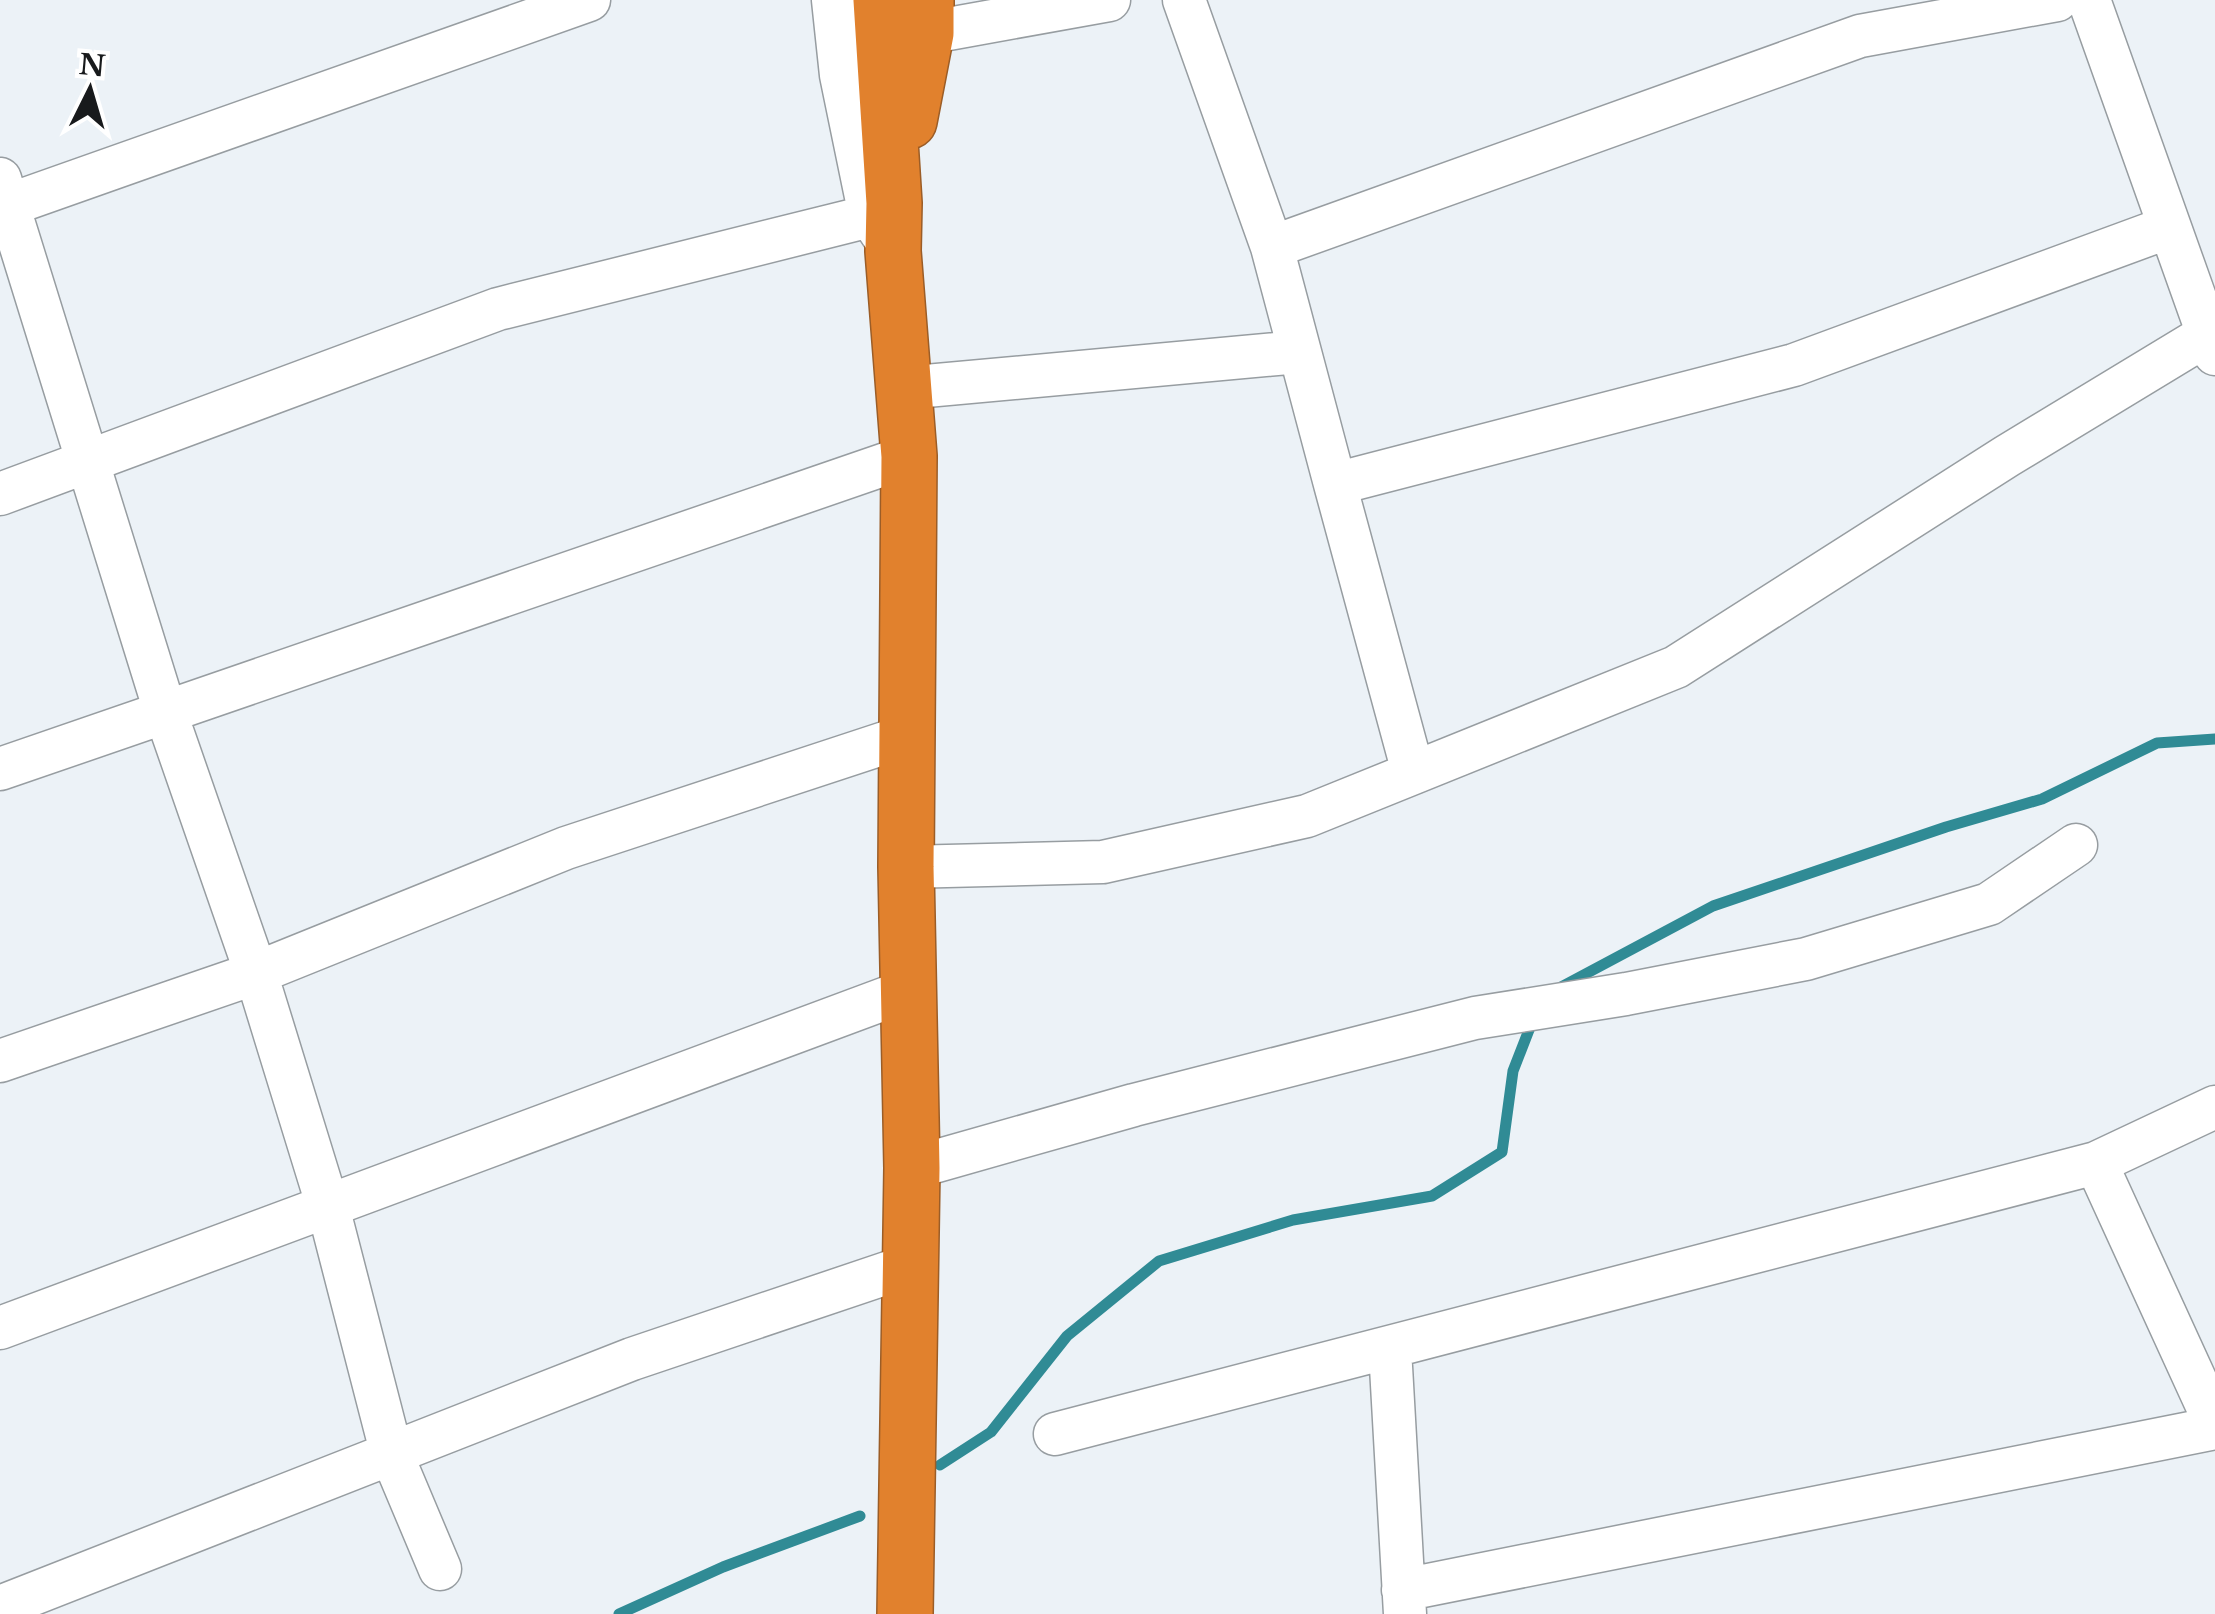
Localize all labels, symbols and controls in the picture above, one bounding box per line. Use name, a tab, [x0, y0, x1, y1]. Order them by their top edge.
north arrow	[40, 40, 140, 140]
text: N	[77, 47, 107, 84]

